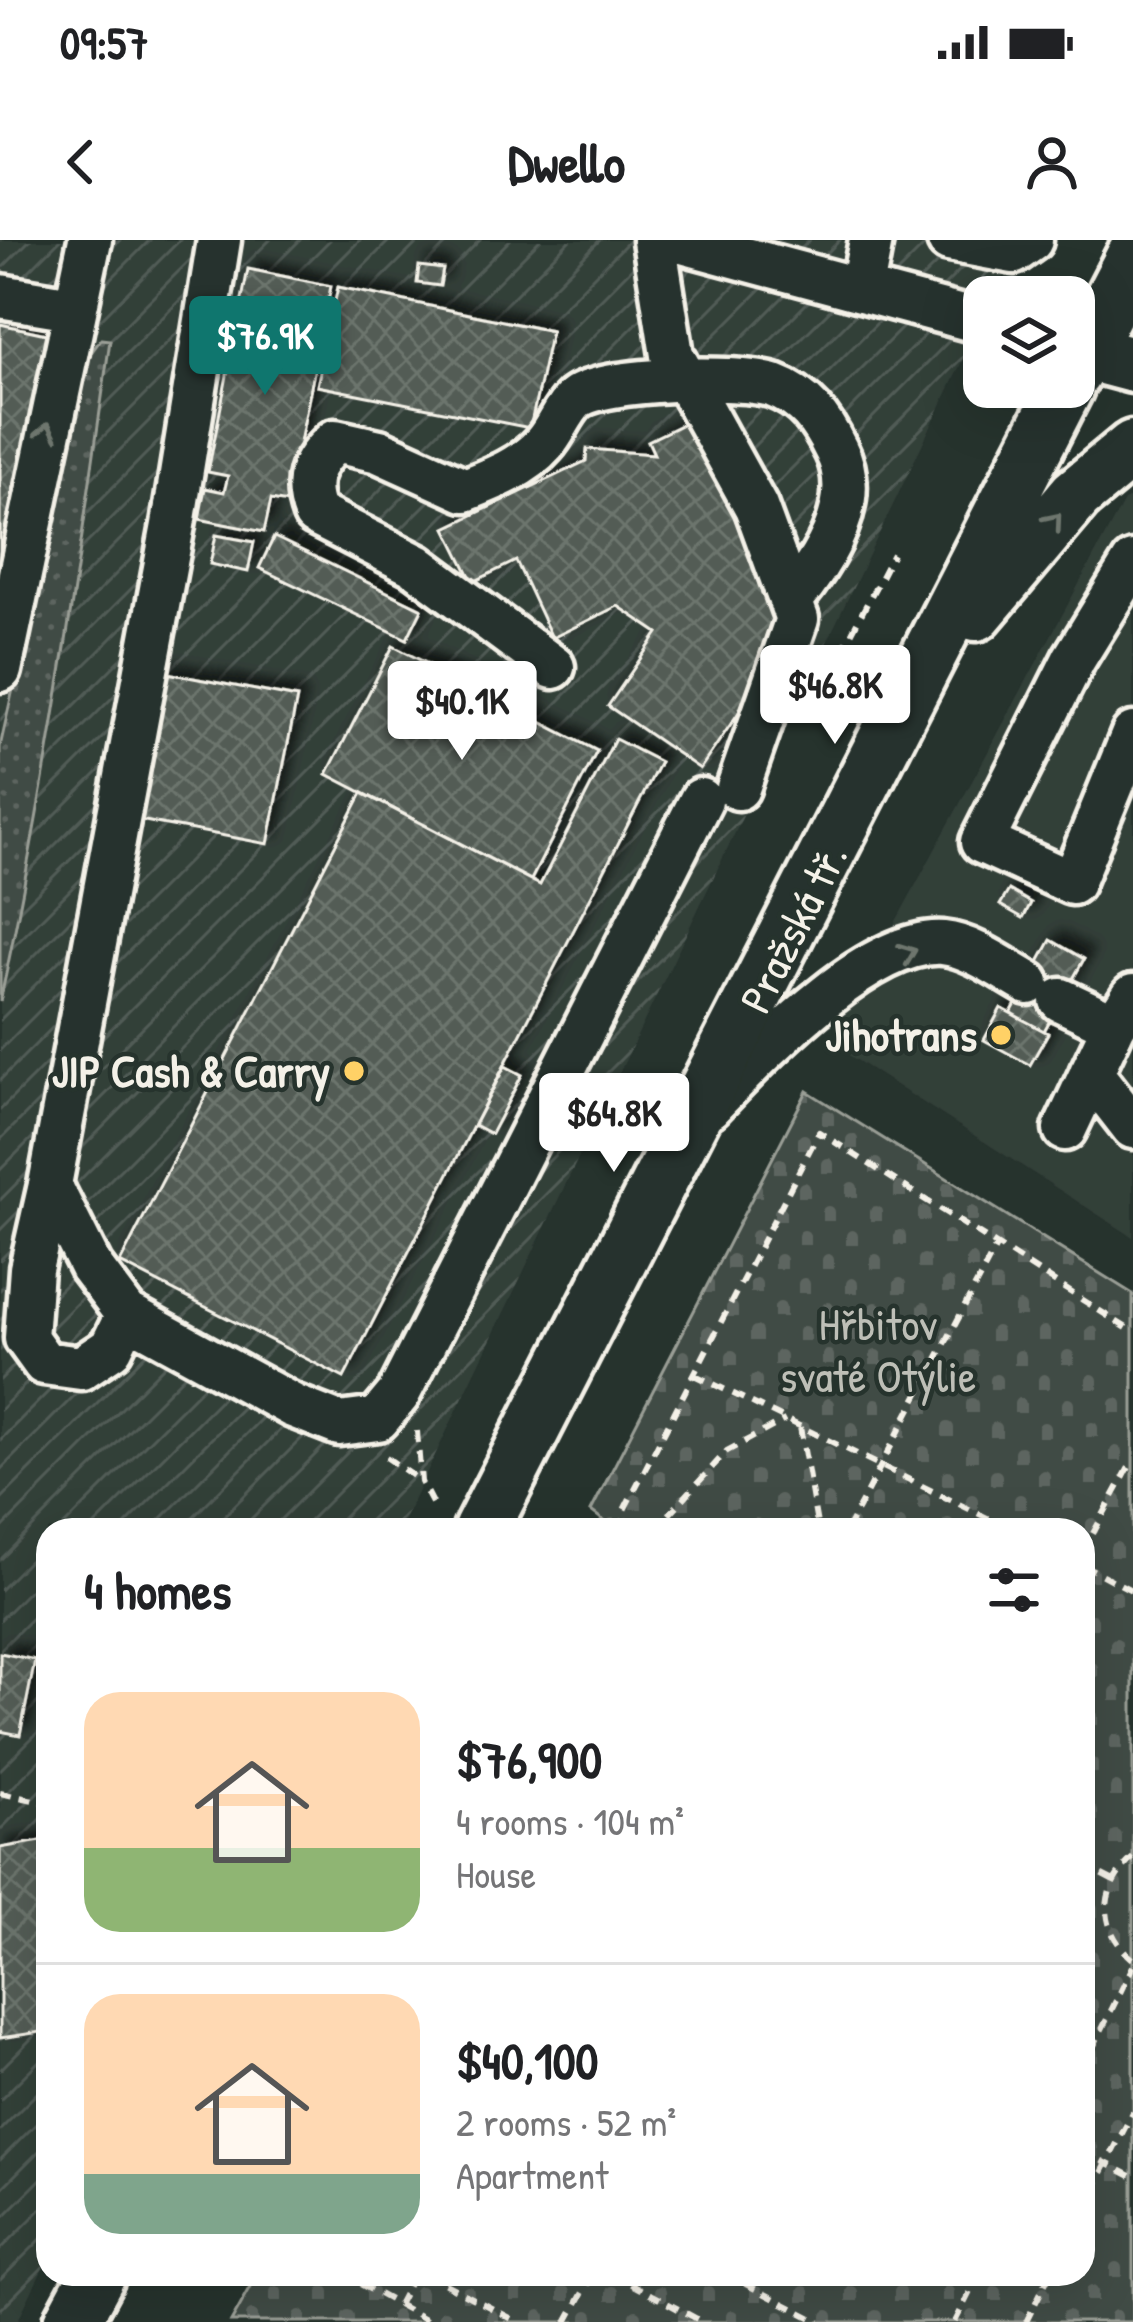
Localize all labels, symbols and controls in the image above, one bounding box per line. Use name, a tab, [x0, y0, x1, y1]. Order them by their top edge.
text: 09:57	[60, 12, 148, 73]
text: Dwello	[508, 126, 625, 199]
icon: back	[48, 129, 114, 195]
icon: person	[1019, 129, 1085, 195]
map controls	[963, 276, 1095, 408]
button: layers	[963, 276, 1095, 408]
pin: $76.9K	[167, 296, 363, 398]
text: $76.9K	[216, 308, 314, 361]
one-way arrow	[33, 422, 59, 442]
one-way arrow	[1040, 513, 1061, 535]
pin: $46.8K	[737, 645, 933, 747]
text: $46.8K	[787, 657, 883, 710]
pin: $40.1K	[364, 661, 560, 763]
text: $40.1K	[415, 673, 509, 726]
street label: Pražská tř.	[724, 833, 861, 1023]
one-way arrow	[896, 943, 917, 967]
place label: Jihotrans	[825, 1004, 977, 1065]
marker: Jihotrans	[988, 1022, 1014, 1048]
place label: JIP Cash & Carry	[52, 1040, 330, 1102]
marker: JIP Cash & Carry	[341, 1058, 367, 1084]
pin: $64.8K	[516, 1073, 712, 1175]
text: $64.8K	[566, 1085, 662, 1138]
park label: Hřbitov svaté Otýlie	[780, 1293, 976, 1406]
text: 4 homes	[84, 1556, 231, 1625]
icon: filters	[981, 1557, 1047, 1623]
text: $76,900	[456, 1725, 602, 1794]
icon: home	[180, 1740, 324, 1884]
text: 4 rooms · 104 m²	[456, 1794, 684, 1847]
text: House	[456, 1847, 536, 1900]
text: $40,100	[456, 2026, 598, 2095]
icon: home	[180, 2042, 324, 2186]
text: 2 rooms · 52 m²	[456, 2095, 676, 2148]
text: Apartment	[456, 2148, 609, 2201]

